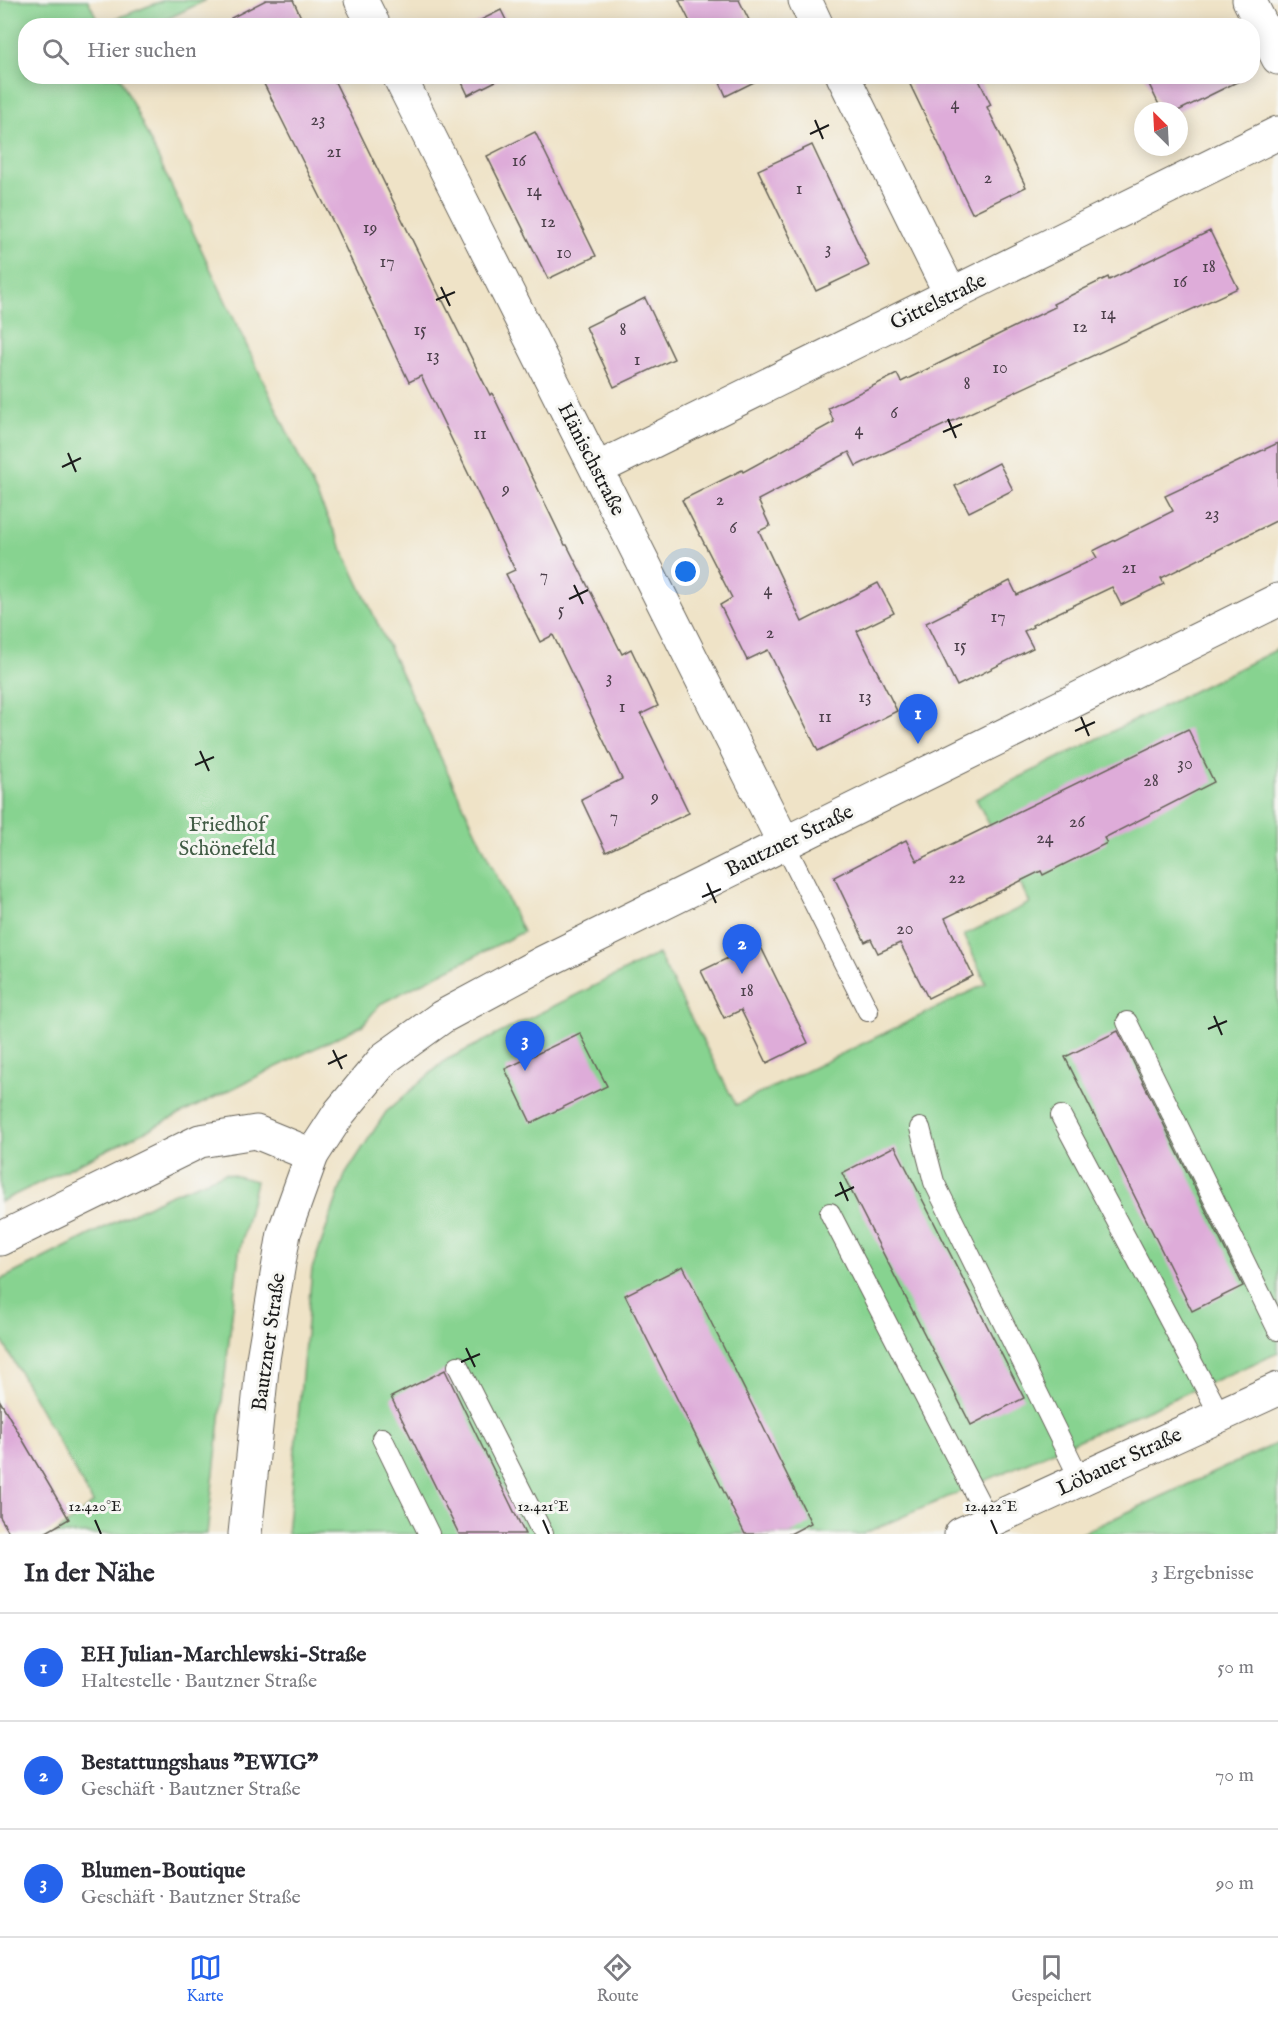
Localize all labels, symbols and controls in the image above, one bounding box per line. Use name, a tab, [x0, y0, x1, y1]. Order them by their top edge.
search box	[18, 18, 1260, 84]
icon: search	[39, 35, 72, 68]
text: Hier suchen	[87, 37, 197, 65]
house number: 4	[951, 93, 960, 116]
north arrow	[1134, 102, 1188, 156]
house number: 23	[310, 109, 326, 132]
house number: 21	[326, 141, 342, 164]
house number: 16	[512, 150, 527, 173]
house number: 2	[984, 167, 992, 190]
house number: 1	[796, 178, 802, 201]
house number: 14	[526, 180, 542, 203]
house number: 12	[540, 211, 556, 234]
house number: 19	[363, 217, 377, 240]
house number: 3	[825, 238, 831, 261]
house number: 10	[556, 242, 572, 265]
house number: 17	[379, 251, 395, 274]
house number: 18	[1202, 256, 1216, 279]
street label: Gittelstraße	[886, 267, 992, 337]
house number: 16	[1173, 271, 1188, 294]
house number: 14	[1100, 303, 1116, 326]
house number: 12	[1072, 316, 1088, 339]
house number: 15	[413, 319, 427, 342]
house number: 8	[619, 319, 627, 342]
house number: 13	[426, 345, 440, 368]
house number: 1	[634, 349, 640, 372]
house number: 10	[992, 357, 1008, 380]
house number: 8	[963, 373, 971, 396]
street label: Hänischstraße	[551, 399, 631, 521]
house number: 6	[890, 402, 898, 425]
house number: 4	[855, 419, 864, 442]
house number: 11	[473, 423, 487, 446]
house number: 9	[501, 478, 510, 501]
house number: 2	[716, 489, 724, 512]
house number: 23	[1204, 503, 1220, 526]
house number: 6	[729, 517, 737, 540]
your location	[671, 557, 700, 586]
house number: 21	[1121, 557, 1137, 580]
house number: 7	[540, 565, 548, 588]
house number: 4	[764, 579, 773, 602]
house number: 5	[558, 599, 565, 622]
house number: 17	[990, 606, 1006, 629]
house number: 2	[766, 622, 774, 645]
house number: 15	[953, 635, 967, 658]
house number: 3	[606, 667, 612, 690]
house number: 13	[858, 686, 872, 709]
pin: 1	[898, 694, 938, 744]
house number: 1	[619, 696, 625, 719]
house number: 11	[818, 706, 832, 729]
house number: 30	[1177, 753, 1193, 776]
house number: 28	[1143, 770, 1159, 793]
house number: 9	[650, 786, 659, 809]
street label: Bautzner Straße	[721, 799, 858, 884]
house number: 7	[610, 806, 618, 829]
house number: 26	[1069, 811, 1085, 834]
park label: Friedhof Schönefeld	[178, 812, 276, 863]
house number: 24	[1036, 827, 1054, 850]
house number: 22	[949, 867, 965, 890]
house number: 20	[896, 918, 914, 941]
pin: 2	[722, 924, 762, 974]
house number: 18	[740, 980, 754, 1003]
pin: 3	[506, 1022, 544, 1071]
street label: Bautzner Straße	[246, 1271, 293, 1413]
street label: Löbauer Straße	[1053, 1421, 1187, 1503]
text: 12.420°E	[69, 1497, 121, 1516]
text: 12.421°E	[517, 1497, 569, 1516]
text: 12.422°E	[965, 1497, 1017, 1516]
text: In der Nähe	[24, 1557, 155, 1590]
text: 3 Ergebnisse	[1151, 1561, 1254, 1586]
text: EH Julian-Marchlewski-Straße	[81, 1641, 366, 1669]
text: 1	[40, 1655, 47, 1680]
text: 50 m	[1217, 1655, 1254, 1680]
text: Haltestelle · Bautzner Straße	[81, 1669, 317, 1694]
text: Bestattungshaus "EWIG"	[81, 1749, 318, 1777]
text: 2	[39, 1763, 48, 1788]
text: 70 m	[1215, 1763, 1254, 1788]
text: Geschäft · Bautzner Straße	[81, 1777, 301, 1802]
text: Blumen-Boutique	[81, 1857, 245, 1885]
text: 3	[40, 1871, 47, 1896]
text: 90 m	[1216, 1871, 1254, 1896]
text: Geschäft · Bautzner Straße	[81, 1885, 301, 1910]
tab: Karte	[187, 1951, 224, 2007]
tab: Route	[597, 1951, 639, 2007]
tab: Gespeichert	[1012, 1951, 1091, 2007]

